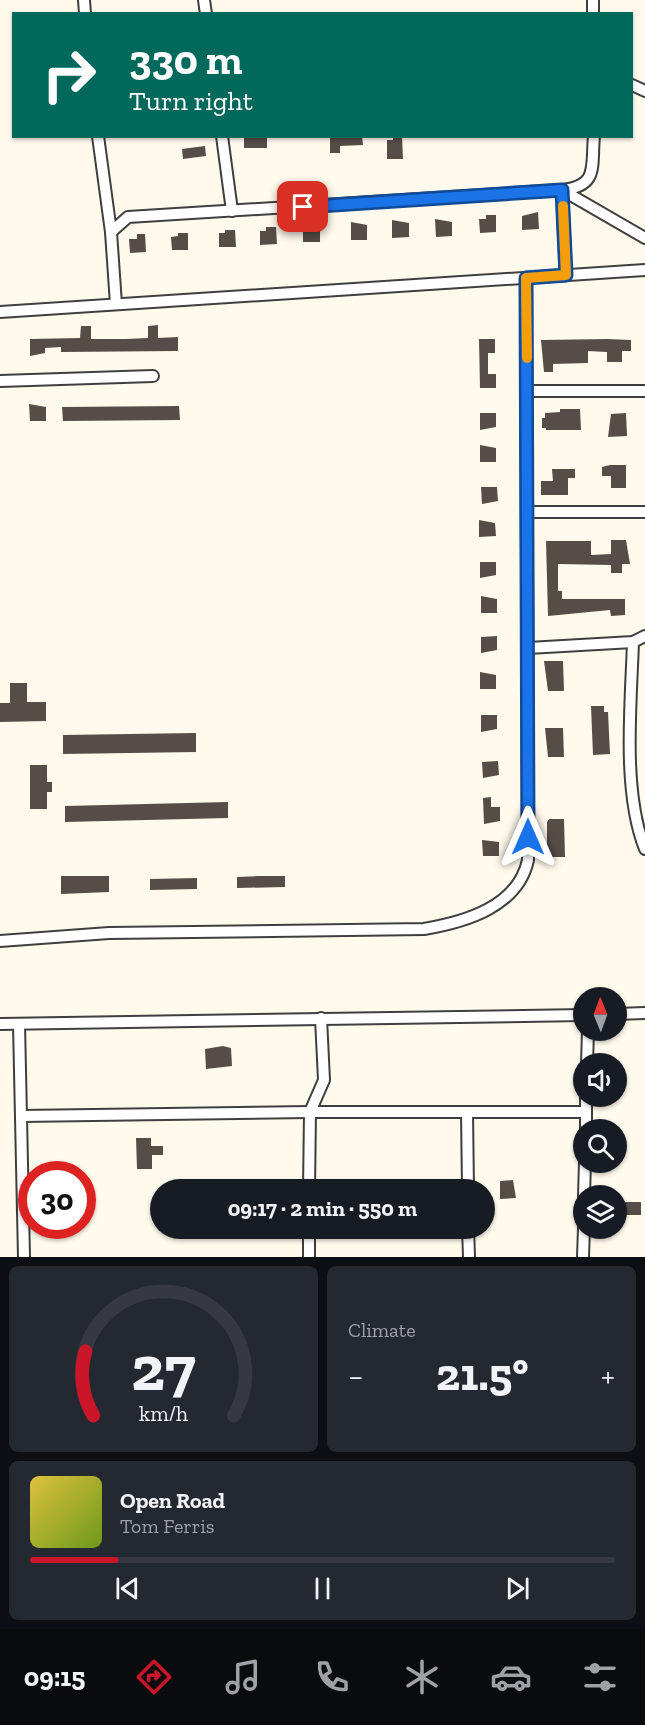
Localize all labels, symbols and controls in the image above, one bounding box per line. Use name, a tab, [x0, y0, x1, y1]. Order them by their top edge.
text: 330 m	[129, 34, 243, 85]
icon: right	[30, 36, 108, 114]
text: Turn right	[129, 85, 253, 117]
pin	[277, 181, 328, 232]
icon: arrive	[286, 190, 319, 223]
position arrow	[496, 805, 560, 869]
north arrow	[573, 987, 627, 1041]
map controls	[573, 987, 627, 1239]
button: sound	[573, 1053, 627, 1107]
button: search	[573, 1119, 627, 1173]
speed limit sign: 30	[18, 1161, 96, 1239]
button: layers	[573, 1185, 627, 1239]
text: 09:17 · 2 min · 550 m	[228, 1195, 417, 1222]
text: Climate	[348, 1318, 416, 1342]
text: 27	[131, 1331, 196, 1406]
text: 21.5°	[436, 1348, 528, 1402]
text: −	[348, 1356, 363, 1395]
text: +	[601, 1356, 615, 1395]
text: km/h	[139, 1401, 188, 1426]
text: Open Road	[120, 1487, 225, 1514]
text: Tom Ferris	[120, 1514, 215, 1538]
icon: previous	[111, 1572, 144, 1605]
icon: pause	[306, 1572, 339, 1605]
icon: next	[501, 1572, 534, 1605]
icon: directions	[133, 1656, 175, 1698]
icon: music	[222, 1656, 264, 1698]
icon: phone	[311, 1656, 353, 1698]
icon: climate	[401, 1656, 443, 1698]
icon: car	[490, 1656, 532, 1698]
icon: filters	[579, 1656, 621, 1698]
text: 09:15	[24, 1661, 85, 1693]

